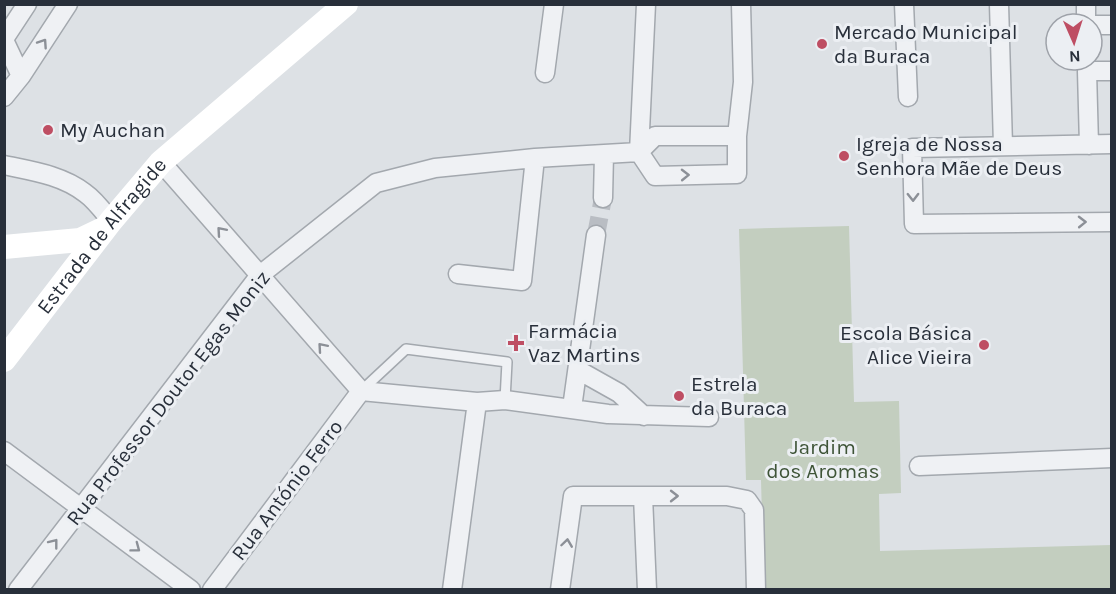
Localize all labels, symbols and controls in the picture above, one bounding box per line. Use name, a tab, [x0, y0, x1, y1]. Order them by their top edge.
north arrow	[1044, 12, 1104, 72]
place label: Mercado Municipal da Buraca	[834, 20, 1018, 68]
marker: Mercado Municipal da Buraca	[815, 37, 829, 51]
one-way arrow	[36, 38, 47, 49]
text: N	[1069, 47, 1081, 66]
place label: My Auchan	[60, 118, 165, 142]
marker: My Auchan	[41, 123, 55, 137]
place label: Igreja de Nossa Senhora Mãe de Deus	[856, 132, 1062, 180]
marker: Igreja de Nossa Senhora Mãe de Deus	[837, 149, 851, 163]
street label: Estrada de Alfragide	[32, 153, 171, 319]
one-way arrow	[681, 169, 690, 181]
one-way arrow	[907, 192, 920, 201]
one-way arrow	[1078, 216, 1087, 228]
one-way arrow	[218, 227, 229, 238]
street label: Rua Professor Doutor Egas Moniz	[61, 266, 275, 530]
place label: Farmácia Vaz Martins	[528, 319, 640, 367]
place label: Escola Básica Alice Vieira	[840, 321, 972, 369]
marker: Farmácia Vaz Martins	[509, 336, 523, 350]
marker: Escola Básica Alice Vieira	[977, 338, 991, 352]
one-way arrow	[319, 343, 330, 354]
place label: Estrela da Buraca	[691, 372, 787, 420]
marker: Estrela da Buraca	[672, 389, 686, 403]
street label: Rua António Ferro	[226, 415, 348, 565]
park label: Jardim dos Aromas	[766, 435, 880, 483]
one-way arrow	[669, 490, 678, 502]
one-way arrow	[560, 538, 572, 548]
one-way arrow	[46, 539, 57, 550]
one-way arrow	[129, 541, 140, 552]

